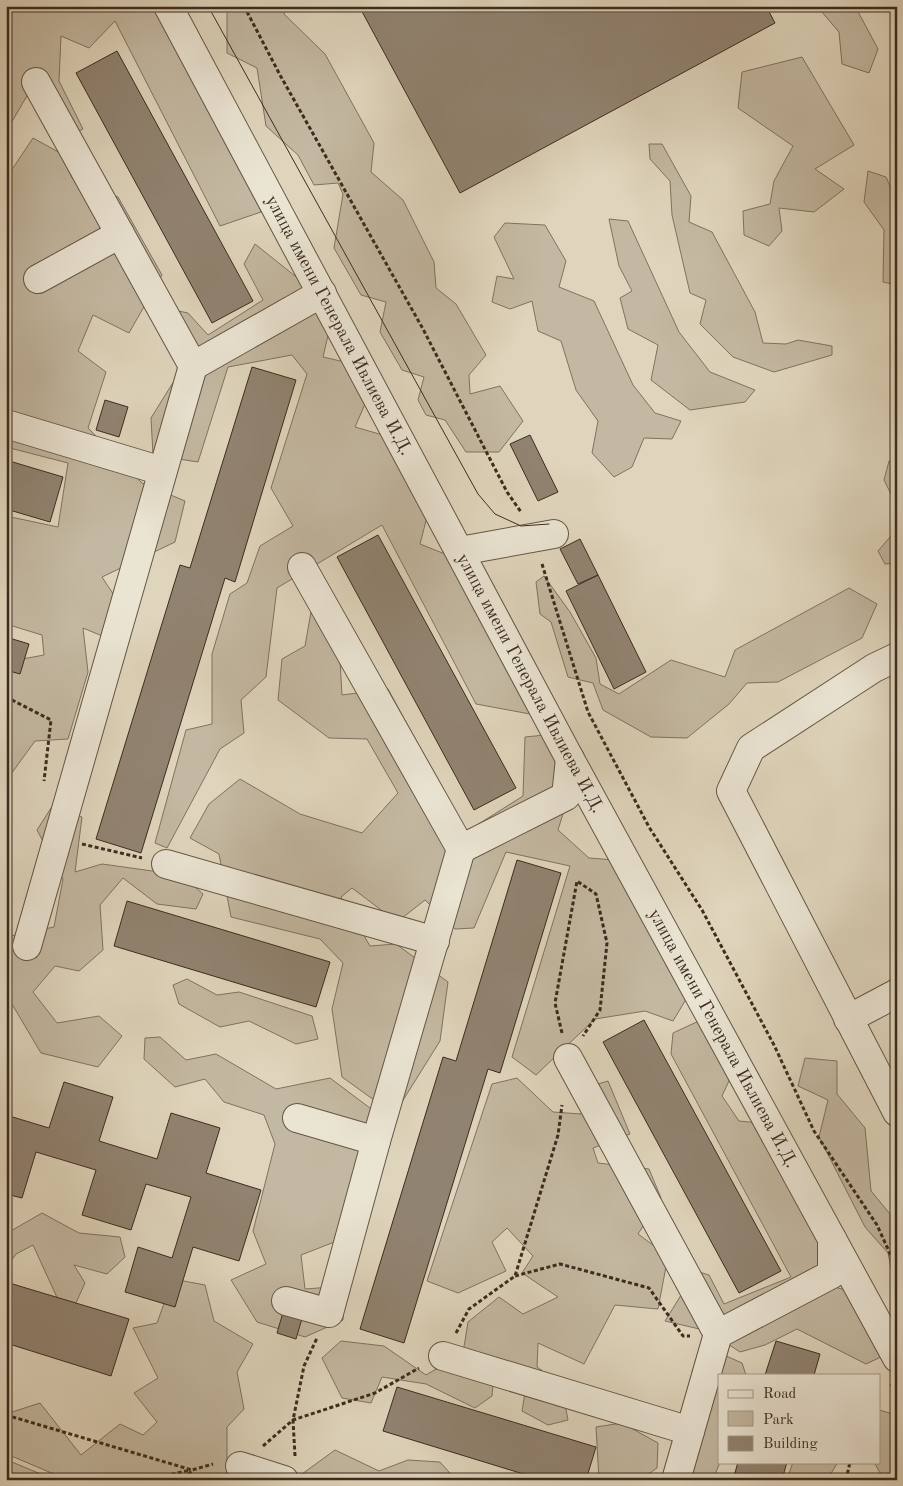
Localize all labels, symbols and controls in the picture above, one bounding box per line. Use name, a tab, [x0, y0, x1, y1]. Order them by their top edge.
street label: улица имени Генерала Ивлиева И.Д.	[262, 192, 415, 458]
street label: улица имени Генерала Ивлиева И.Д.	[453, 551, 607, 816]
street label: улица имени Генерала Ивлиева И.Д.	[645, 906, 800, 1171]
legend	[718, 1374, 880, 1464]
text: Road	[763, 1387, 797, 1402]
text: Park	[763, 1413, 794, 1428]
text: Building	[763, 1437, 818, 1452]

